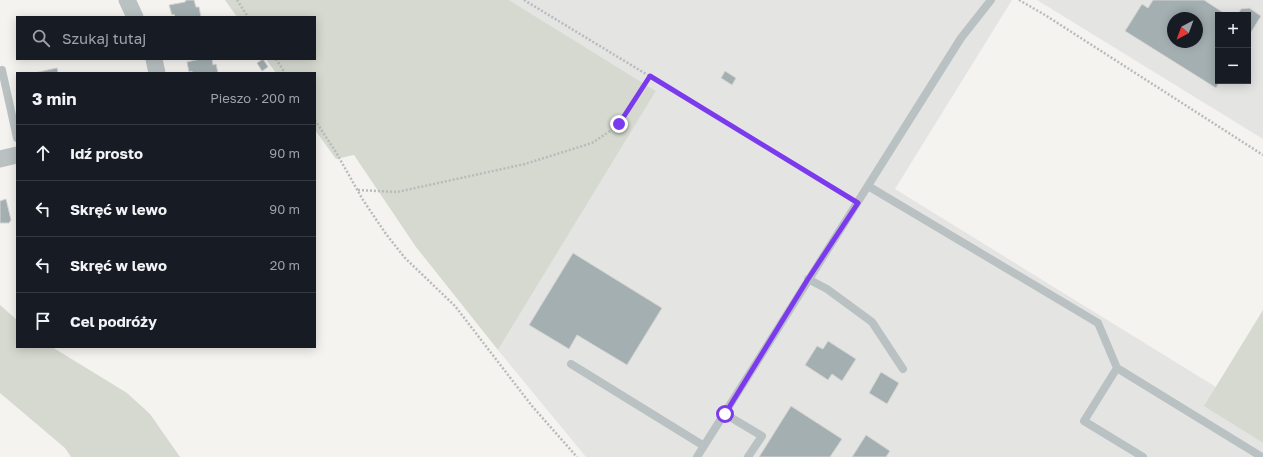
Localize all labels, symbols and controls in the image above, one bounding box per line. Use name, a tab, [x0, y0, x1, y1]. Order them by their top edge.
north arrow	[1167, 12, 1203, 48]
map controls	[1215, 12, 1251, 84]
button: +	[1215, 12, 1251, 48]
search box	[16, 16, 316, 60]
icon: search	[30, 27, 52, 49]
text: Szukaj tutaj	[62, 29, 146, 47]
button: −	[1215, 48, 1251, 84]
text: 3 min	[32, 88, 76, 109]
text: Pieszo · 200 m	[210, 90, 300, 106]
route end	[610, 115, 628, 133]
icon: ahead	[32, 142, 54, 164]
text: Idź prosto	[70, 144, 143, 162]
text: 90 m	[269, 145, 300, 161]
icon: left	[32, 198, 54, 220]
text: Skręć w lewo	[70, 200, 167, 218]
text: 90 m	[269, 201, 300, 217]
icon: left	[32, 254, 54, 276]
text: Skręć w lewo	[70, 256, 167, 274]
text: 20 m	[270, 257, 300, 273]
icon: arrive	[32, 310, 54, 332]
text: Cel podróży	[70, 312, 157, 330]
route start	[716, 405, 734, 423]

